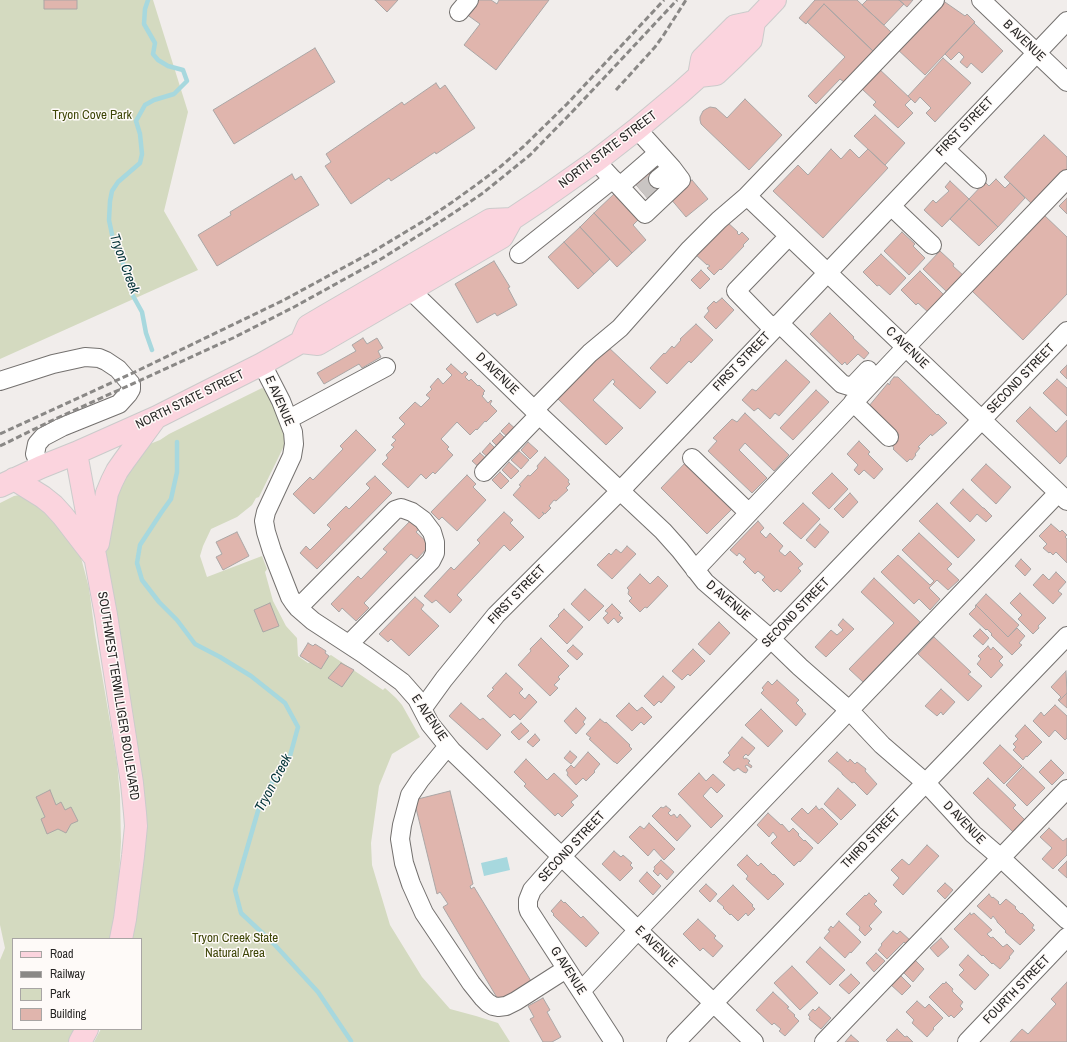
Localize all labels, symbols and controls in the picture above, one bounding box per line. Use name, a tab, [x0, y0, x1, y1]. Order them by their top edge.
street label: B AVENUE	[999, 17, 1049, 65]
street label: FIRST STREET	[933, 94, 997, 160]
park label: Tryon Cove Park	[52, 108, 132, 124]
street label: NORTH STATE STREET	[556, 108, 660, 192]
water label: Tryon Creek	[105, 232, 143, 296]
street label: C AVENUE	[882, 324, 932, 372]
street label: FIRST STREET	[710, 329, 774, 395]
street label: SECOND STREET	[984, 341, 1058, 417]
street label: D AVENUE	[472, 350, 522, 398]
street label: NORTH STATE STREET	[133, 367, 247, 433]
street label: E AVENUE	[261, 374, 297, 428]
street label: FIRST STREET	[485, 562, 549, 628]
street label: SECOND STREET	[759, 575, 833, 651]
street label: D AVENUE	[703, 577, 753, 625]
street label: SOUTHWEST TERWILLIGER BOULEVARD	[94, 591, 142, 801]
street label: E AVENUE	[408, 692, 450, 744]
water label: Tryon Creek	[252, 751, 296, 815]
street label: D AVENUE	[940, 798, 988, 848]
street label: THIRD STREET	[838, 806, 904, 872]
street label: SECOND STREET	[535, 809, 609, 885]
street label: E AVENUE	[631, 923, 681, 971]
park label: Tryon Creek State Natural Area	[192, 931, 278, 962]
legend	[12, 938, 142, 1030]
street label: G AVENUE	[547, 944, 589, 998]
text: Road	[50, 946, 74, 962]
street label: FOURTH STREET	[980, 952, 1054, 1028]
text: Railway	[50, 966, 85, 982]
text: Park	[50, 986, 70, 1002]
text: Building	[50, 1006, 86, 1022]

